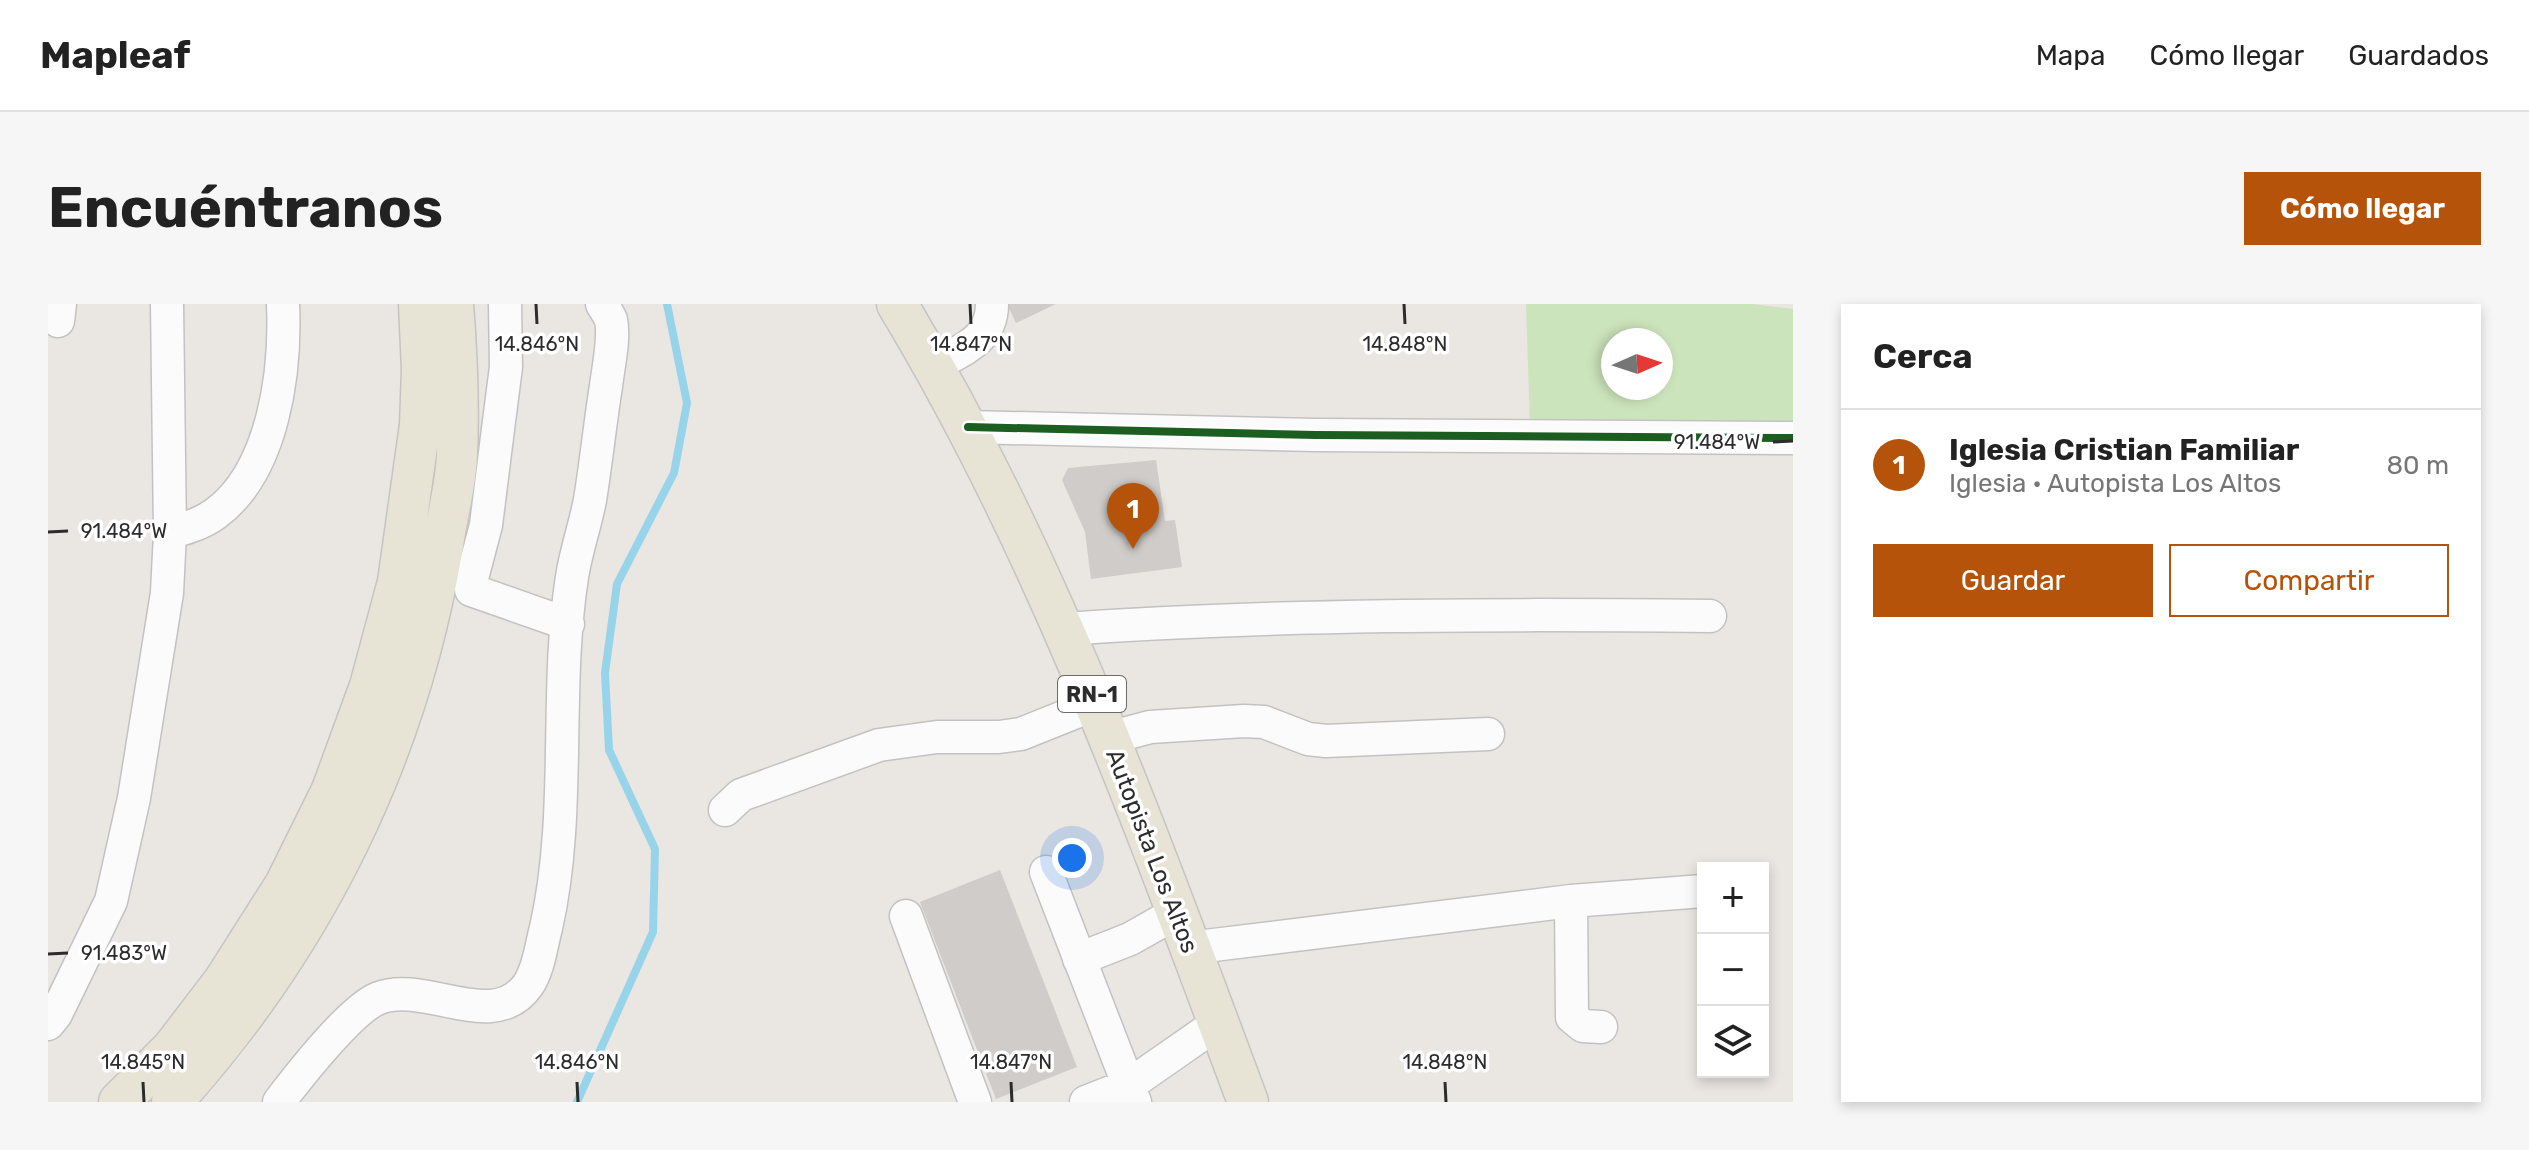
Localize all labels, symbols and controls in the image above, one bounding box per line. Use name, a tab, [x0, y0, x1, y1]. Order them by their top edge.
text: Mapleaf	[40, 32, 190, 78]
text: Mapa	[2036, 39, 2105, 72]
text: Cómo llegar	[2149, 39, 2304, 72]
text: Guardados	[2348, 39, 2489, 72]
button: Cómo llegar	[2244, 172, 2481, 245]
text: Encuéntranos	[48, 175, 443, 241]
north arrow	[1601, 328, 1673, 400]
text: 14.846°N	[495, 332, 579, 356]
text: 14.847°N	[930, 332, 1012, 356]
text: 14.848°N	[1362, 332, 1448, 356]
text: Cerca	[1873, 336, 1972, 377]
text: 91.484°W	[1674, 430, 1760, 454]
text: Iglesia Cristian Familiar	[1949, 432, 2299, 468]
text: 1	[1893, 450, 1905, 481]
text: 80 m	[2386, 450, 2449, 481]
text: Iglesia · Autopista Los Altos	[1949, 468, 2281, 499]
pin: 1	[1107, 483, 1159, 549]
text: 91.484°W	[81, 519, 167, 543]
button: Guardar	[1873, 544, 2153, 617]
button: Compartir	[2169, 544, 2449, 617]
road number: RN-1	[1058, 676, 1126, 712]
street label: Autopista Los Altos	[1100, 745, 1204, 957]
your location	[1052, 838, 1092, 878]
map controls	[1697, 862, 1769, 1078]
button: +	[1697, 862, 1769, 934]
button: −	[1697, 934, 1769, 1006]
text: 91.483°W	[81, 941, 167, 965]
button: layers	[1697, 1006, 1769, 1078]
text: 14.845°N	[101, 1050, 185, 1074]
text: 14.846°N	[535, 1050, 619, 1074]
text: 14.847°N	[970, 1050, 1052, 1074]
text: 14.848°N	[1402, 1050, 1488, 1074]

